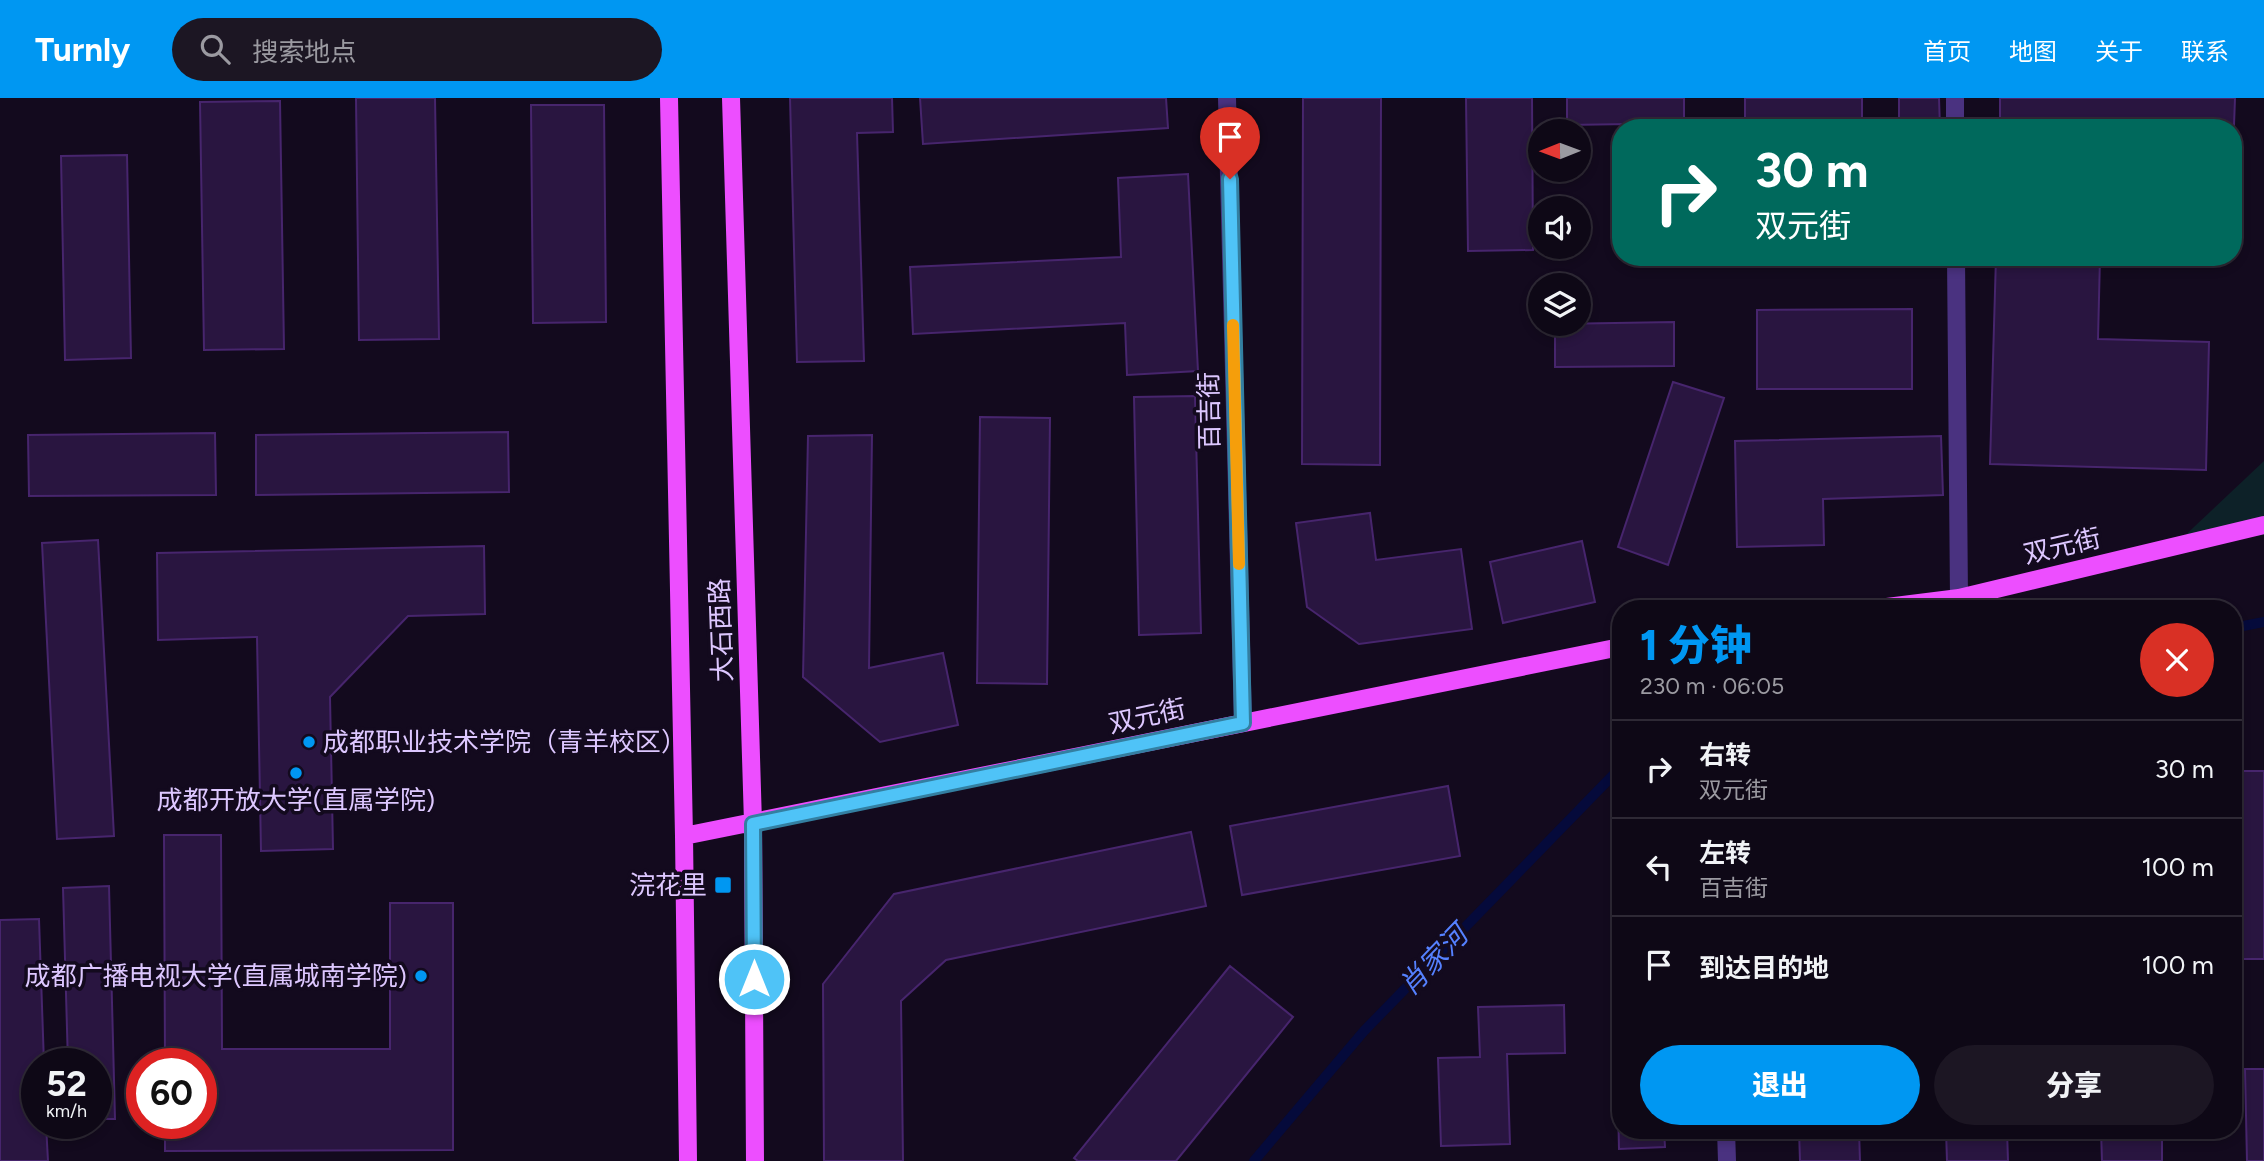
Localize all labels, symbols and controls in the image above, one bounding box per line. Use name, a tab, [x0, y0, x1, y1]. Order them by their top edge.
search box	[172, 18, 662, 81]
text: Turnly	[35, 30, 130, 69]
icon: search	[196, 30, 234, 68]
text: 搜索地点	[252, 36, 356, 68]
text: 首页	[1923, 37, 1971, 66]
text: 地图	[2009, 37, 2057, 66]
text: 关于	[2095, 37, 2143, 66]
text: 联系	[2181, 37, 2229, 66]
pin	[1200, 107, 1260, 179]
icon: arrive	[1211, 118, 1249, 156]
north arrow	[1528, 119, 1591, 182]
map controls	[1528, 119, 1591, 336]
text: 30 m	[1755, 140, 1868, 199]
icon: right	[1640, 147, 1731, 238]
button: sound	[1528, 196, 1591, 259]
text: 双元街	[1755, 207, 1851, 245]
button: layers	[1528, 273, 1591, 336]
street label: 百吉街	[1192, 372, 1226, 450]
street label: 双元街	[2020, 522, 2104, 570]
street label: 大石西路	[703, 577, 739, 683]
text: 1 分钟	[1640, 620, 1752, 671]
button: close	[2140, 623, 2214, 697]
text: 230 m · 06:05	[1640, 672, 1784, 700]
street label: 双元街	[1106, 692, 1188, 740]
place label: 成都职业技术学院（青羊校区）	[323, 726, 687, 758]
marker: 成都职业技术学院（青羊校区）	[301, 734, 317, 750]
text: 右转	[1699, 739, 1751, 771]
icon: right	[1640, 750, 1678, 788]
text: 30 m	[2155, 753, 2214, 785]
marker: 成都开放大学(直属学院)	[288, 765, 304, 781]
text: 双元街	[1699, 776, 1768, 804]
place label: 成都开放大学(直属学院)	[157, 784, 435, 816]
text: 左转	[1699, 837, 1751, 869]
icon: left	[1640, 848, 1678, 886]
text: 100 m	[2141, 851, 2214, 883]
place label: 浣花里	[629, 869, 707, 901]
text: 百吉街	[1699, 874, 1768, 902]
marker: 浣花里	[713, 875, 733, 895]
water label: 肖家河	[1392, 914, 1478, 1002]
position arrow	[717, 942, 791, 1016]
icon: arrive	[1640, 946, 1678, 984]
text: 100 m	[2141, 949, 2214, 981]
text: 到达目的地	[1699, 952, 1829, 984]
place label: 成都广播电视大学(直属城南学院)	[25, 960, 407, 992]
marker: 成都广播电视大学(直属城南学院)	[413, 968, 429, 984]
button: 退出	[1640, 1045, 1920, 1125]
button: 分享	[1934, 1045, 2214, 1125]
speed limit sign: 60	[126, 1048, 217, 1139]
text: 52	[46, 1063, 87, 1105]
text: km/h	[46, 1100, 87, 1122]

